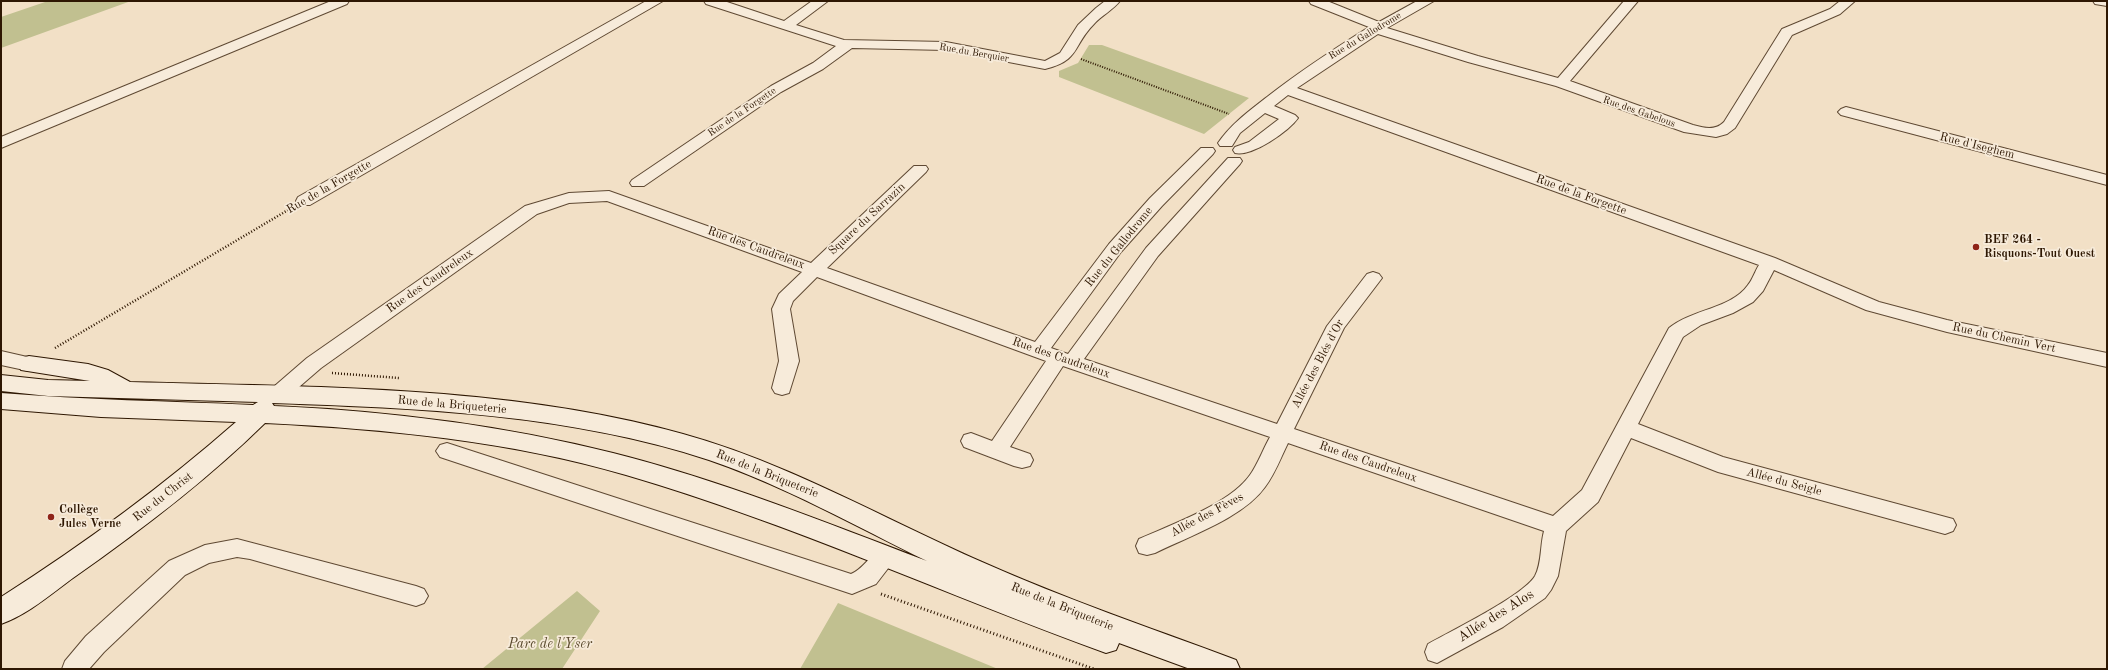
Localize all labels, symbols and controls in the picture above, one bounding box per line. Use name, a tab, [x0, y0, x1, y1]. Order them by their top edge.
street label: Rue du Gallodrome	[1327, 10, 1403, 62]
street label: Rue du Berquier	[938, 41, 1010, 65]
street label: Rue de la Forgette	[706, 85, 778, 139]
street label: Rue des Gabelous	[1601, 94, 1677, 130]
street label: Rue d'Iseghem	[1938, 130, 2016, 162]
street label: Rue de la Forgette	[284, 157, 374, 217]
street label: Rue de la Forgette	[1534, 172, 1628, 218]
street label: Square du Sarrazin	[826, 180, 908, 258]
street label: Rue du Gallodrome	[1082, 204, 1156, 290]
street label: Rue des Caudreleux	[705, 224, 807, 272]
place label: BEF 264 - Risquons-Tout Ouest	[1984, 233, 2095, 261]
marker: BEF 264 - Risquons-Tout Ouest	[1971, 242, 1981, 252]
street label: Rue des Caudreleux	[384, 246, 476, 316]
street label: Allée des Blés d'Or	[1289, 317, 1347, 411]
street label: Rue du Chemin Vert	[1951, 320, 2057, 356]
street label: Rue des Caudreleux	[1010, 334, 1112, 382]
street label: Rue de la Briqueterie	[397, 393, 507, 417]
street label: Rue des Caudreleux	[1317, 438, 1419, 486]
street label: Rue de la Briqueterie	[714, 447, 820, 501]
street label: Allée du Seigle	[1745, 465, 1823, 499]
street label: Rue du Christ	[130, 469, 196, 525]
street label: Allée des Fèves	[1168, 490, 1246, 540]
place label: Collège Jules Verne	[59, 503, 121, 531]
marker: Collège Jules Verne	[46, 512, 56, 522]
street label: Rue de la Briqueterie	[1009, 580, 1115, 634]
street label: Allée des Alos	[1455, 586, 1537, 646]
park label: Parc de l'Yser	[508, 636, 592, 652]

